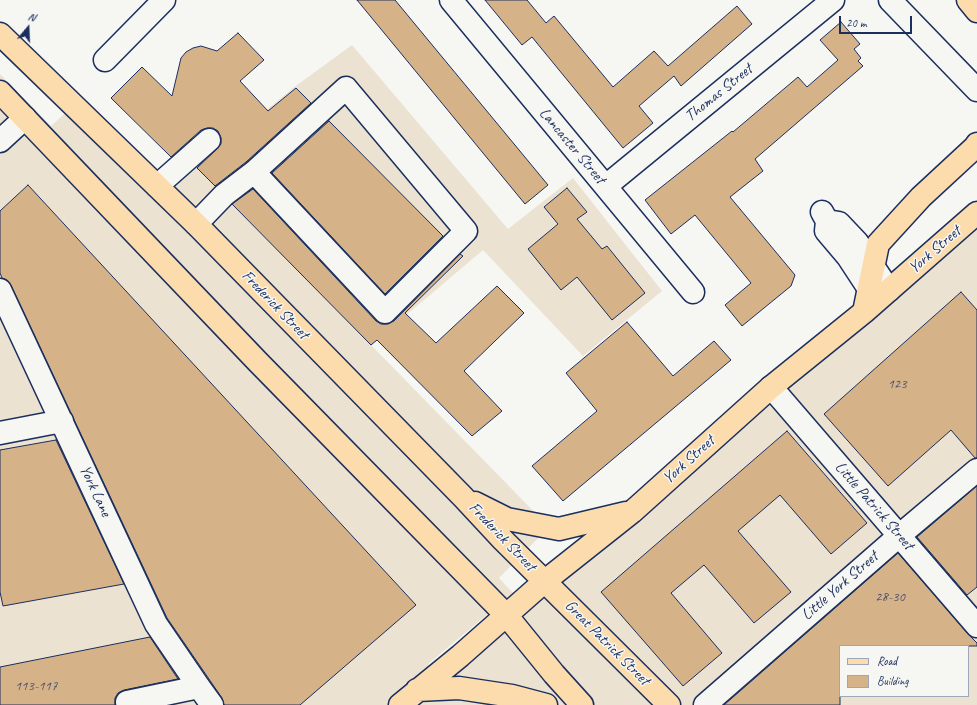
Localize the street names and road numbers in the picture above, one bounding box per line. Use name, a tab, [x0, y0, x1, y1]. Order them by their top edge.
street label: Thomas Street	[681, 60, 757, 126]
street label: Lancaster Street	[535, 104, 609, 188]
street label: York Street	[905, 222, 965, 278]
street label: Frederick Street	[237, 266, 313, 344]
street label: York Street	[659, 432, 719, 488]
street label: Little Patrick Street	[830, 458, 918, 554]
street label: York Lane	[75, 462, 115, 520]
street label: Frederick Street	[464, 498, 540, 576]
street label: Little York Street	[798, 547, 882, 625]
street label: Great Patrick Street	[560, 596, 654, 690]

